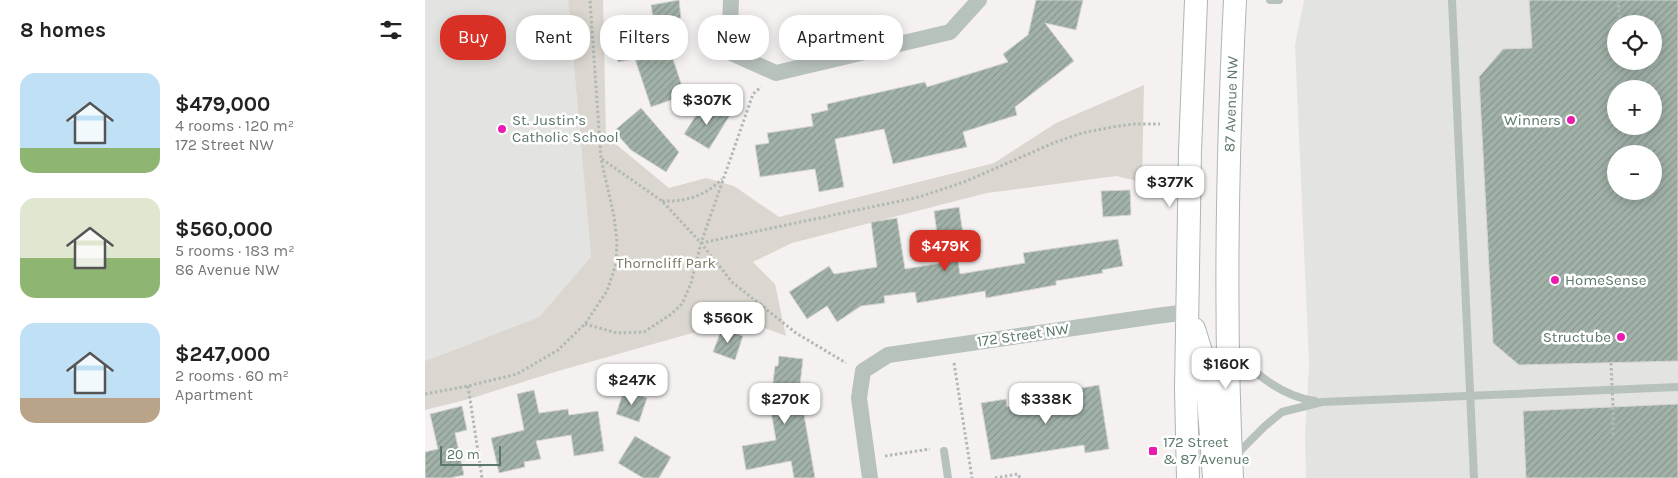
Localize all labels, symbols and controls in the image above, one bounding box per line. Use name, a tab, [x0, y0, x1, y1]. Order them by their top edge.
chip: Buy	[440, 15, 506, 60]
chip: Rent	[516, 15, 590, 60]
chip: Filters	[600, 15, 688, 60]
chip: New	[698, 15, 769, 60]
chip: Apartment	[779, 15, 903, 60]
map controls	[1607, 15, 1662, 200]
button: locate	[1607, 15, 1662, 70]
icon: filters	[377, 16, 405, 44]
text: 8 homes	[20, 18, 106, 42]
street label: 87 Avenue NW	[1220, 55, 1242, 152]
button: +	[1607, 80, 1662, 135]
pin: $307K	[672, 84, 742, 126]
text: $307K	[682, 90, 732, 109]
text: $479,000	[175, 92, 270, 116]
icon: home	[60, 93, 120, 153]
place label: St. Justin’s Catholic School	[512, 111, 619, 146]
place label: Winners	[1504, 111, 1561, 129]
marker: Winners	[1565, 114, 1577, 126]
text: 4 rooms · 120 m²	[175, 116, 294, 135]
marker: St. Justin’s Catholic School	[496, 123, 508, 135]
text: 172 Street NW	[175, 135, 274, 154]
button: −	[1607, 145, 1662, 200]
pin: $377K	[1135, 166, 1205, 208]
text: $377K	[1146, 172, 1194, 191]
text: $560,000	[175, 217, 273, 241]
icon: home	[60, 218, 120, 278]
pin: $479K	[910, 230, 980, 272]
text: $479K	[921, 236, 969, 255]
text: 5 rooms · 183 m²	[175, 241, 295, 260]
park label: Thorncliff Park	[616, 254, 716, 272]
text: 86 Avenue NW	[175, 260, 280, 279]
place label: HomeSense	[1565, 271, 1646, 289]
marker: HomeSense	[1549, 274, 1561, 286]
pin: $560K	[693, 302, 763, 344]
text: $560K	[703, 308, 753, 327]
street label: 172 Street NW	[976, 320, 1071, 350]
place label: Structube	[1543, 328, 1611, 346]
marker: Structube	[1615, 331, 1627, 343]
text: $247,000	[175, 342, 270, 366]
icon: home	[60, 343, 120, 403]
pin: $160K	[1191, 348, 1261, 390]
text: $160K	[1202, 354, 1250, 373]
pin: $247K	[597, 364, 667, 406]
text: 2 rooms · 60 m²	[175, 366, 289, 385]
text: $247K	[608, 370, 656, 389]
pin: $270K	[750, 382, 820, 425]
pin: $338K	[1011, 382, 1081, 425]
text: Apartment	[175, 385, 253, 404]
text: $270K	[760, 389, 810, 408]
text: $338K	[1020, 389, 1072, 408]
place label: 172 Street & 87 Avenue	[1163, 433, 1249, 468]
scale bar	[440, 443, 501, 466]
marker: 172 Street & 87 Avenue	[1147, 445, 1159, 457]
text: 20 m	[447, 446, 480, 463]

